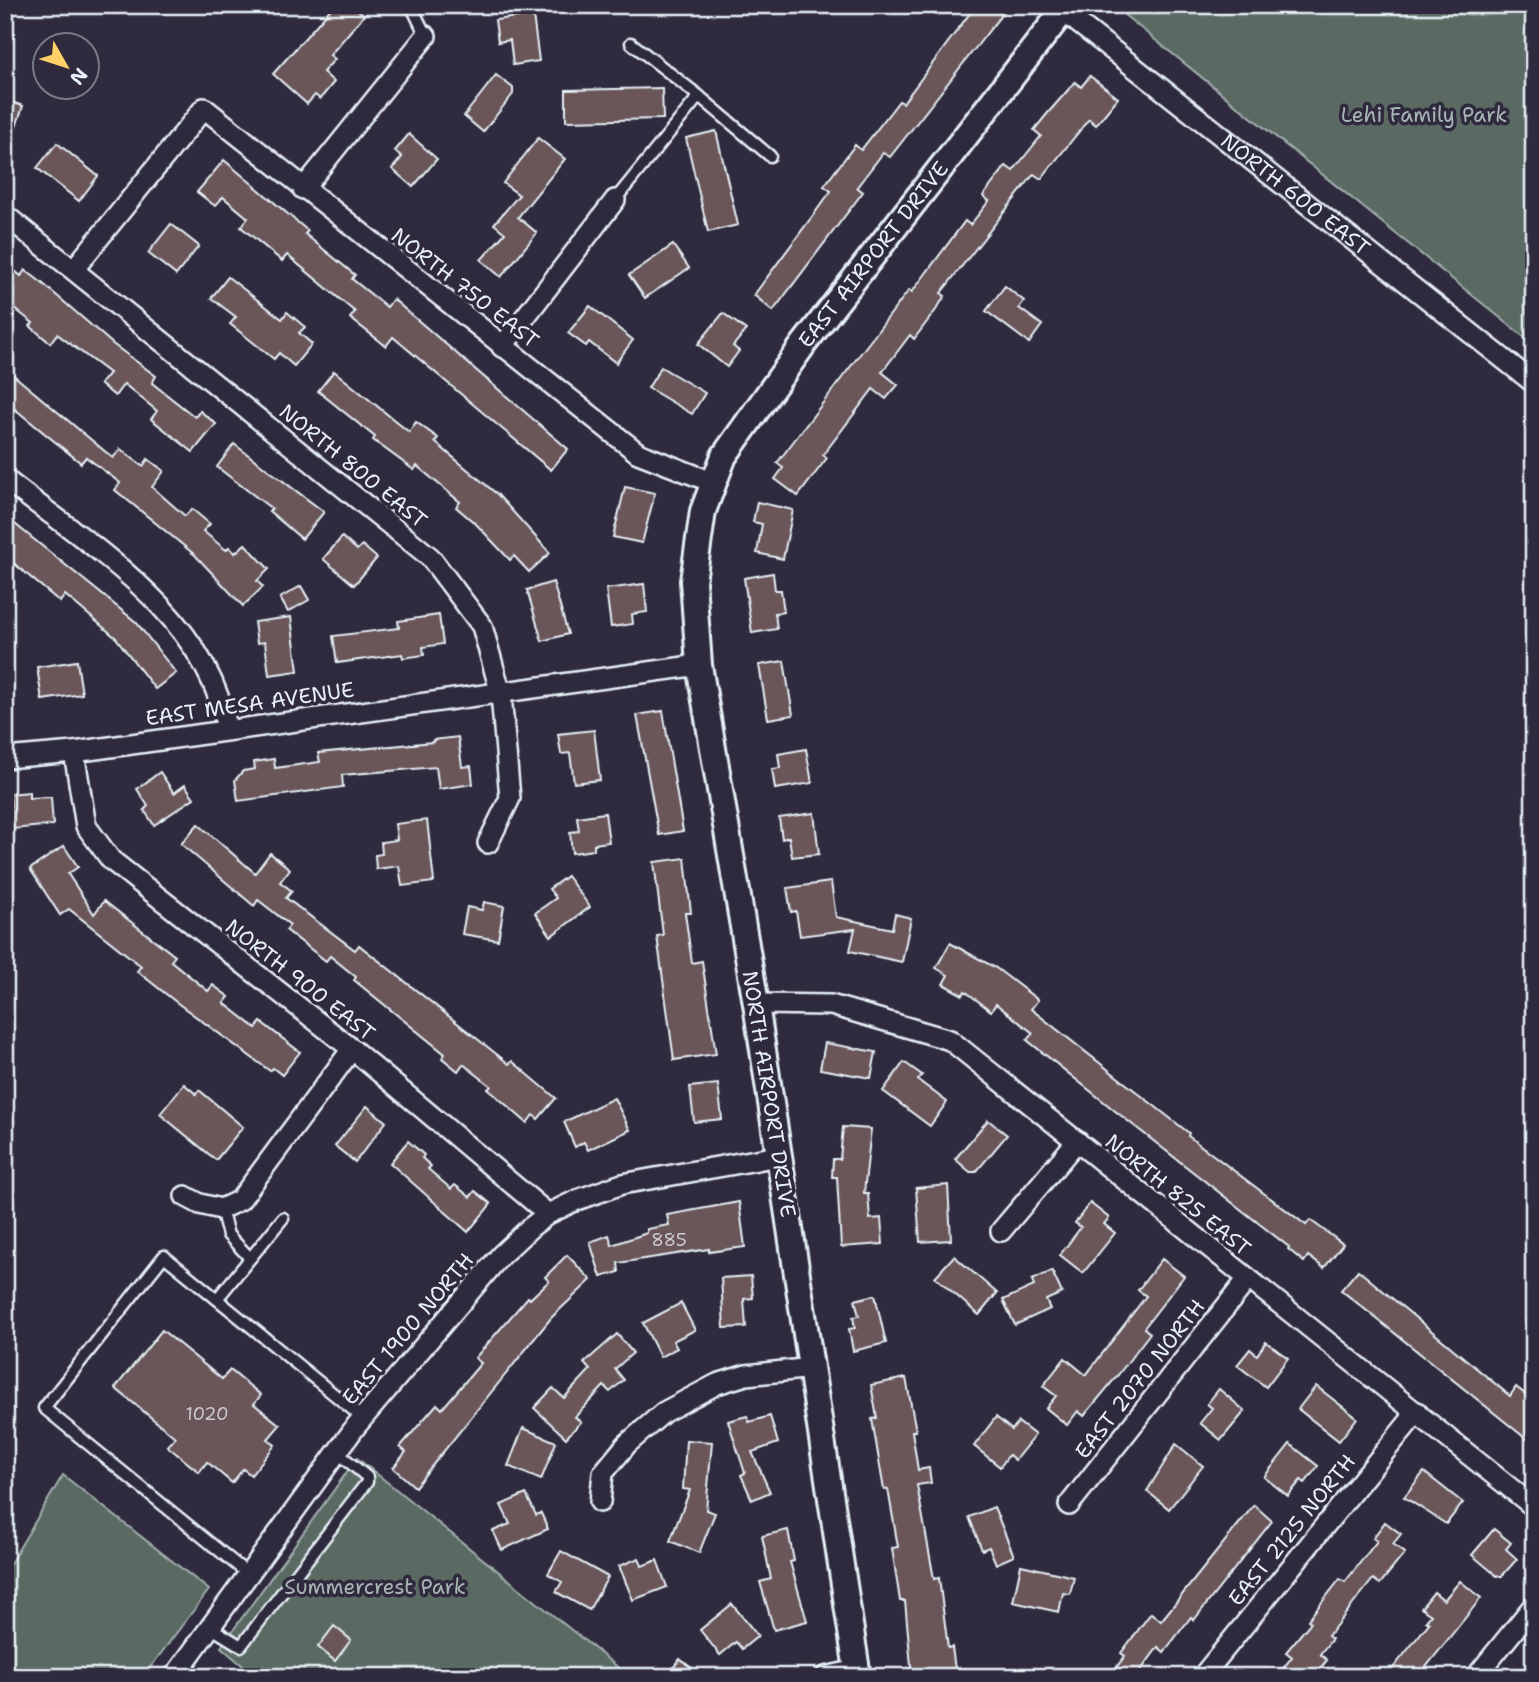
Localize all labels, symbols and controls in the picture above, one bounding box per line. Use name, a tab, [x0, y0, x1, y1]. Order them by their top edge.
north arrow	[32, 32, 102, 102]
text: N	[64, 63, 93, 90]
park label: Lehi Family Park	[1341, 101, 1507, 129]
street label: NORTH 600 EAST	[1215, 127, 1376, 262]
street label: EAST AIRPORT DRIVE	[792, 156, 955, 354]
street label: NORTH 750 EAST	[385, 221, 545, 355]
street label: NORTH 800 EAST	[273, 398, 433, 534]
street label: EAST MESA AVENUE	[144, 676, 356, 732]
street label: NORTH 900 EAST	[219, 913, 381, 1047]
street label: NORTH AIRPORT DRIVE	[736, 969, 802, 1219]
street label: NORTH 825 EAST	[1099, 1128, 1257, 1262]
house number: 885	[651, 1228, 687, 1252]
street label: EAST 1900 NORTH	[336, 1247, 480, 1411]
street label: EAST 2070 NORTH	[1069, 1293, 1211, 1465]
house number: 1020	[185, 1402, 229, 1426]
street label: EAST 2125 NORTH	[1222, 1448, 1362, 1612]
park label: Summercrest Park	[284, 1573, 466, 1601]

